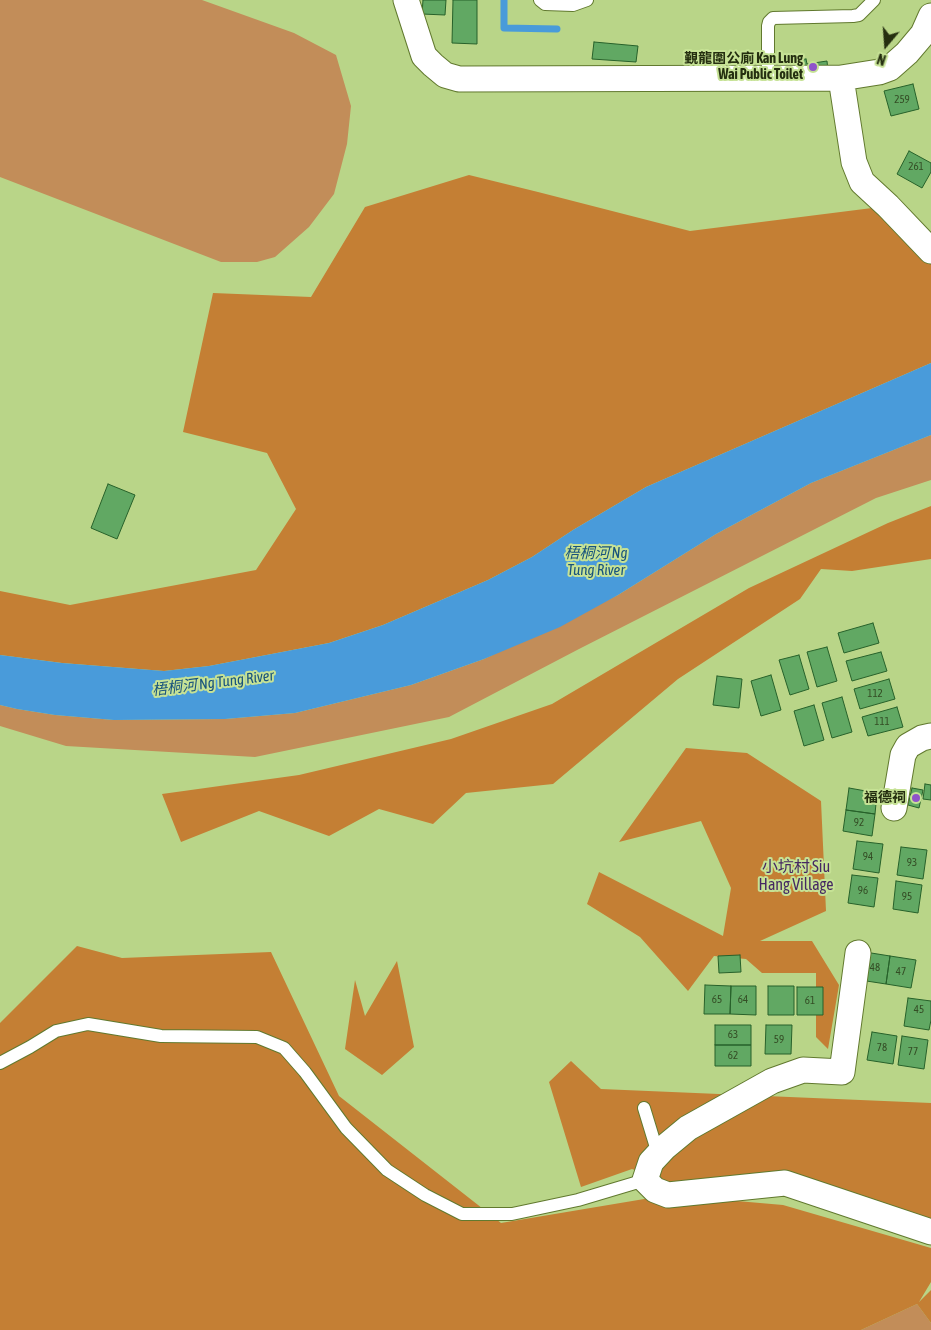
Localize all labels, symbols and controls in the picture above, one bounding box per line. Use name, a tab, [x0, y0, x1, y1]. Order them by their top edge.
north arrow	[861, 20, 911, 70]
text: N	[875, 50, 888, 68]
place label: 覲龍圍公廁 Kan Lung Wai Public Toilet	[684, 51, 803, 84]
marker: 覲龍圍公廁 Kan Lung Wai Public Toilet	[807, 61, 819, 73]
house number: 259	[894, 93, 910, 107]
house number: 261	[908, 160, 924, 174]
water label: 梧桐河 Ng Tung River	[565, 544, 627, 579]
water label: 梧桐河 Ng Tung River	[151, 667, 275, 699]
house number: 112	[867, 687, 883, 701]
house number: 111	[874, 715, 890, 729]
place label: 福德祠	[864, 790, 906, 806]
marker: 福德祠	[910, 792, 922, 804]
house number: 92	[854, 816, 864, 830]
house number: 94	[863, 850, 873, 864]
house number: 93	[907, 856, 917, 870]
district label: 小坑村 Siu Hang Village	[751, 857, 841, 895]
house number: 96	[858, 884, 868, 898]
house number: 95	[902, 890, 912, 904]
house number: 48	[870, 961, 880, 975]
house number: 47	[896, 965, 906, 979]
house number: 65	[712, 993, 722, 1007]
house number: 64	[738, 993, 748, 1007]
house number: 61	[805, 994, 815, 1008]
house number: 45	[914, 1003, 924, 1017]
house number: 63	[728, 1028, 738, 1042]
house number: 59	[774, 1033, 784, 1047]
house number: 78	[877, 1041, 887, 1055]
house number: 77	[908, 1045, 918, 1059]
house number: 62	[728, 1049, 738, 1063]

